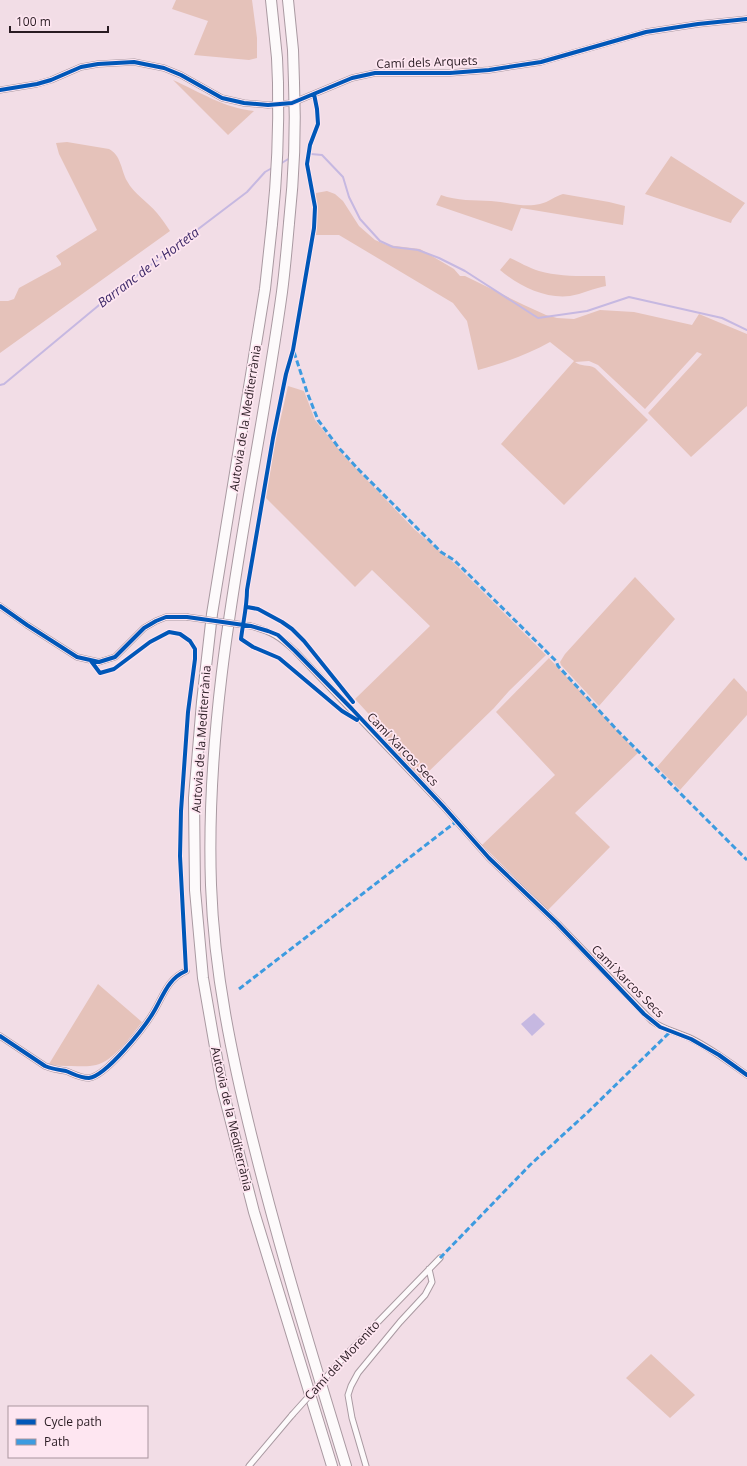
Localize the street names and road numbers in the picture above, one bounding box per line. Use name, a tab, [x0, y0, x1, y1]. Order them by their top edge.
street label: Camí dels Arquets	[376, 52, 478, 72]
street label: Autovia de la Mediterrània	[225, 344, 265, 492]
street label: Autovia de la Mediterrània	[187, 665, 215, 813]
street label: Camí Xarcos Secs	[363, 708, 443, 790]
street label: Camí Xarcos Secs	[588, 941, 668, 1021]
street label: Autovia de la Mediterrània	[207, 1045, 257, 1193]
street label: Camí del Morenito	[301, 1316, 383, 1404]

